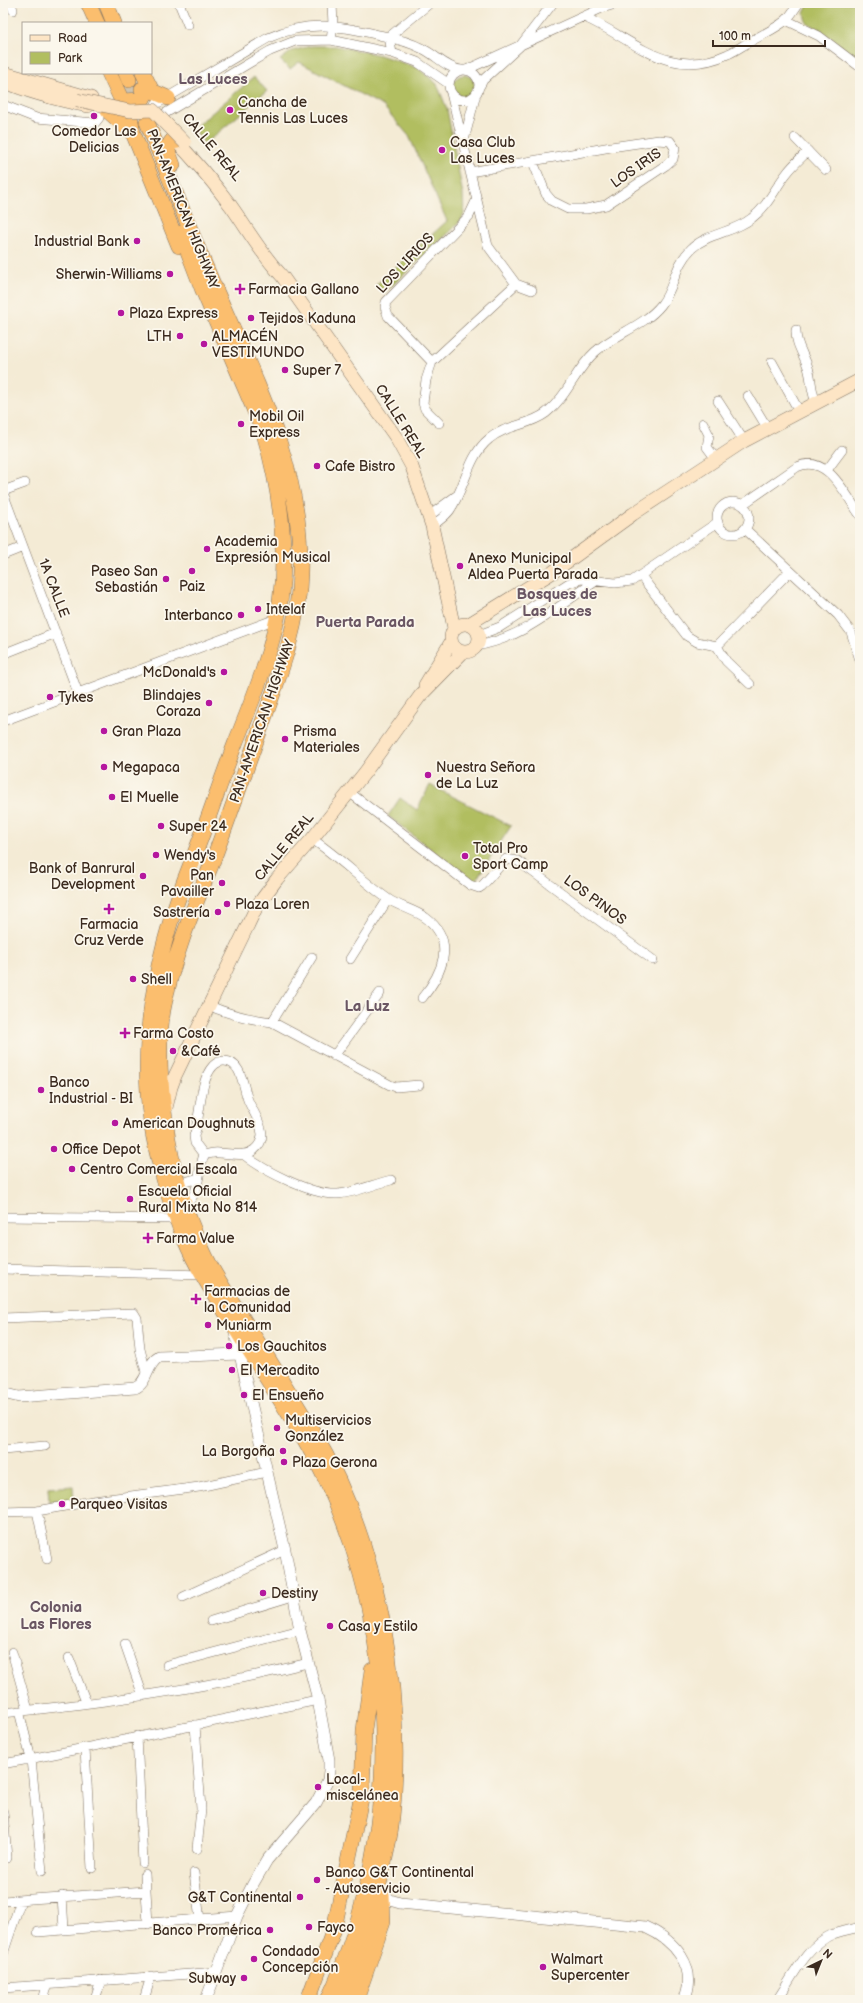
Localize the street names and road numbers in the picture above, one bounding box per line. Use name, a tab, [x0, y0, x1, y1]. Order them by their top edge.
street label: CALLE REAL	[179, 110, 245, 184]
street label: PAN-AMERICAN HIGHWAY	[143, 126, 223, 292]
street label: LOS IRIS	[608, 145, 664, 191]
street label: LOS LIRIOS	[373, 229, 437, 297]
street label: CALLE REAL	[372, 381, 430, 461]
street label: 1A CALLE	[35, 556, 73, 620]
street label: PAN-AMERICAN HIGHWAY	[226, 636, 298, 805]
street label: CALLE REAL	[251, 810, 317, 884]
street label: LOS PINOS	[560, 872, 630, 928]

